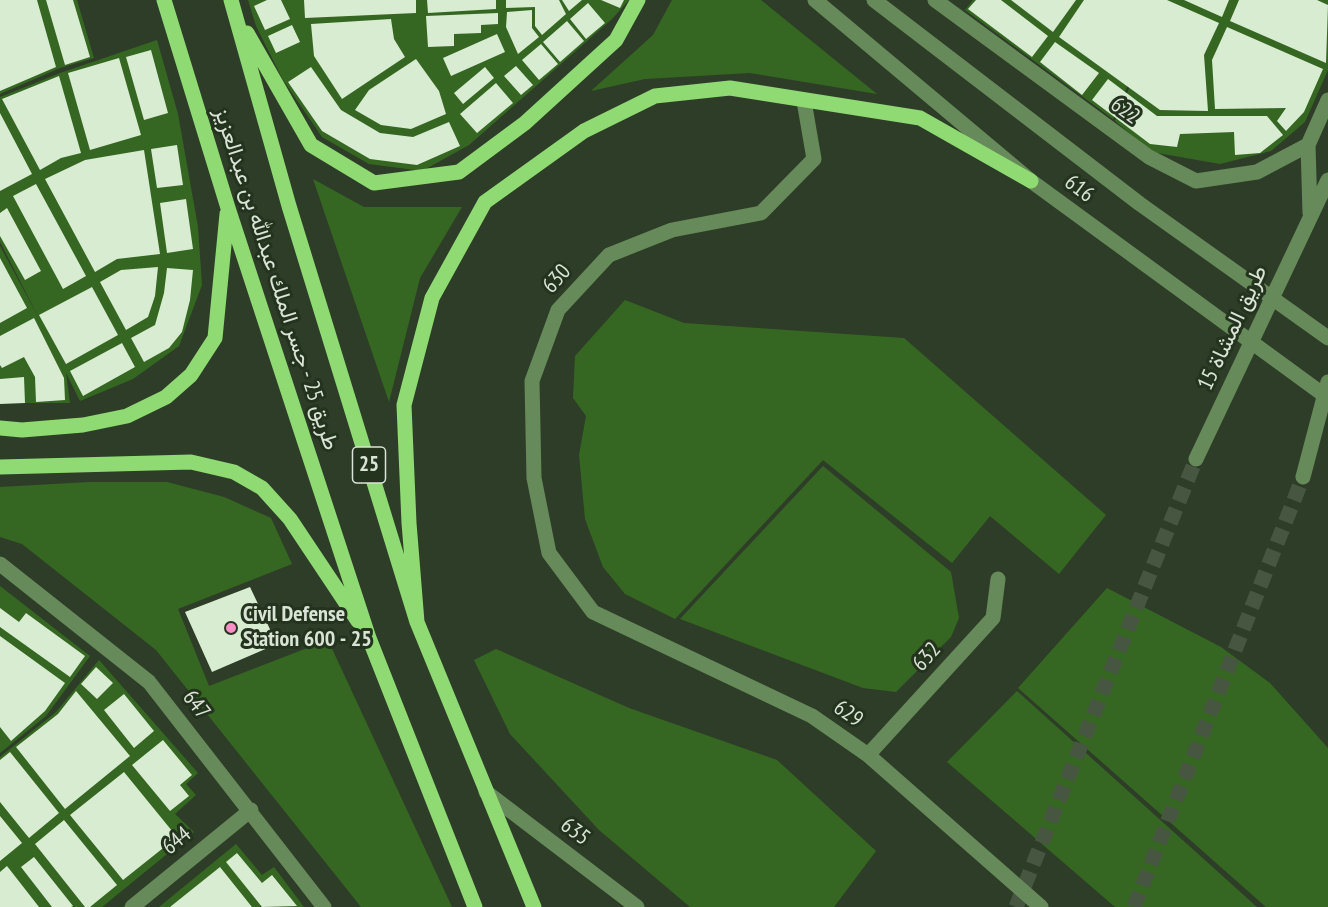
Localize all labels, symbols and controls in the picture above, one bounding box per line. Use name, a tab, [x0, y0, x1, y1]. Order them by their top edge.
street label: 622	[1105, 92, 1145, 130]
street label: طريق 25 - جسر الملك عبدالله بن عبدالعزيز	[208, 104, 344, 454]
street label: 616	[1059, 170, 1099, 208]
street label: 630	[537, 259, 577, 299]
street label: طريق المشاة 15	[1193, 262, 1273, 394]
road number: 25	[352, 447, 386, 483]
place label: Civil Defense Station 600 - 25	[243, 602, 372, 654]
marker: Civil Defense Station 600 - 25	[224, 621, 238, 635]
street label: 632	[907, 637, 947, 677]
street label: 647	[176, 685, 216, 725]
street label: 629	[828, 695, 868, 733]
street label: 635	[555, 813, 595, 851]
street label: 644	[157, 821, 197, 861]

